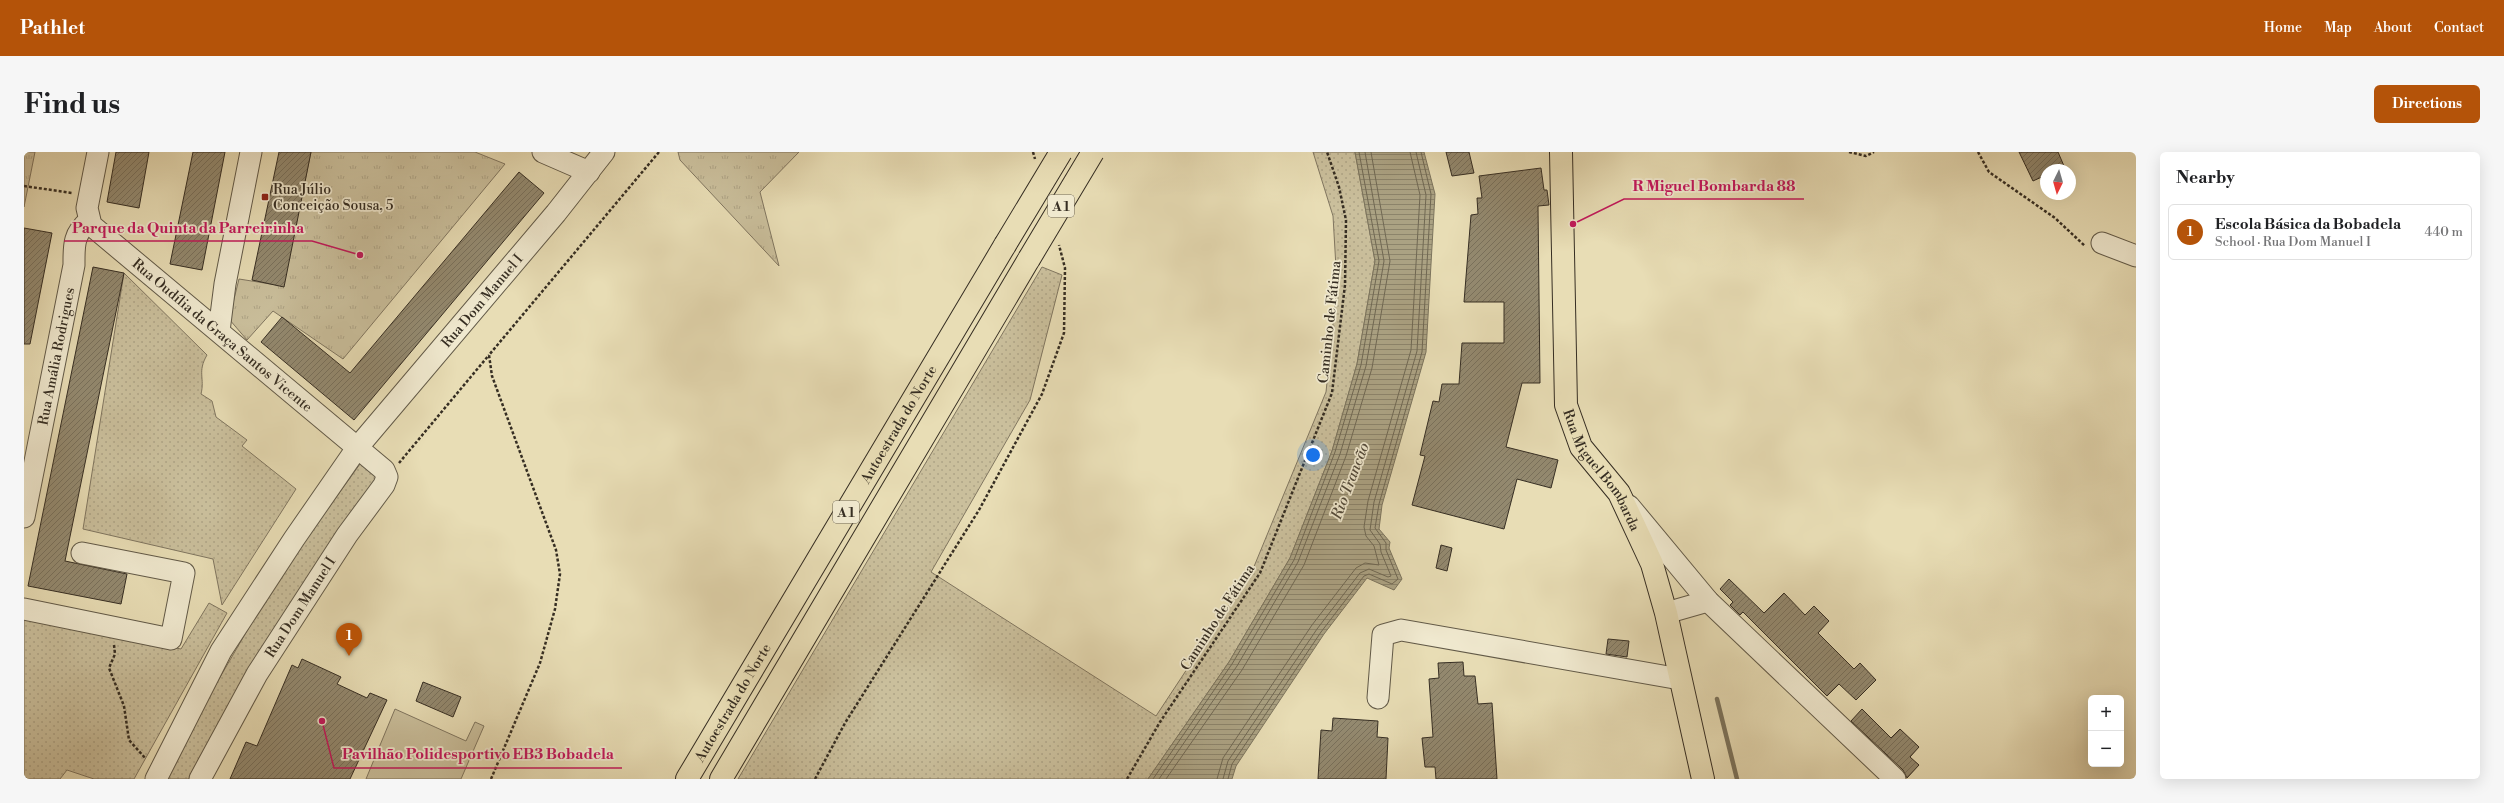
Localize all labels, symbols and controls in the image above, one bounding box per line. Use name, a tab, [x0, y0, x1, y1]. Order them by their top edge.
text: Pathlet	[20, 16, 85, 40]
text: Home	[2264, 19, 2302, 37]
text: Map	[2324, 19, 2352, 37]
text: About	[2374, 19, 2412, 37]
text: Contact	[2434, 19, 2484, 37]
button: Directions	[2374, 85, 2480, 123]
text: Find us	[24, 87, 120, 122]
north arrow	[2040, 164, 2076, 200]
text: Nearby	[2176, 167, 2235, 189]
callout: R Miguel Bombarda 88	[1624, 172, 1804, 199]
text: R Miguel Bombarda 88	[1632, 177, 1796, 196]
place label: Rua Júlio Conceição Sousa, 5	[273, 181, 394, 215]
marker: Rua Júlio Conceição Sousa, 5	[260, 192, 270, 202]
road number: A 1	[1048, 195, 1074, 217]
callout: Parque da Quinta da Parreirinha	[64, 214, 312, 241]
text: Escola Básica da Bobadela	[2215, 215, 2401, 234]
text: Parque da Quinta da Parreirinha	[72, 219, 305, 238]
text: 1	[2187, 224, 2193, 240]
text: 440 m	[2425, 224, 2463, 240]
text: School · Rua Dom Manuel I	[2215, 234, 2371, 250]
street label: Rua Dom Manuel I	[438, 250, 528, 352]
street label: Rua Oudília da Graça Santos Vicente	[128, 255, 316, 416]
street label: Caminho de Fátima	[1315, 259, 1345, 384]
street label: Rua Amália Rodrigues	[34, 286, 79, 427]
street label: Autoestrada do Norte	[856, 362, 941, 488]
street label: Rua Miguel Bombarda	[1558, 407, 1644, 535]
water label: Rio Trancão	[1327, 440, 1374, 523]
your location	[1303, 445, 1323, 465]
road number: A 1	[833, 501, 859, 523]
street label: Rua Dom Manuel I	[262, 553, 341, 661]
street label: Caminho de Fátima	[1177, 560, 1259, 674]
pin: 1	[336, 623, 362, 656]
street label: Autoestrada do Norte	[691, 641, 776, 766]
map controls	[2088, 695, 2124, 767]
button: +	[2088, 695, 2124, 731]
button: −	[2088, 731, 2124, 767]
callout: Pavilhão Polidesportivo EB3 Bobadela	[334, 741, 622, 768]
text: Pavilhão Polidesportivo EB3 Bobadela	[342, 745, 615, 764]

